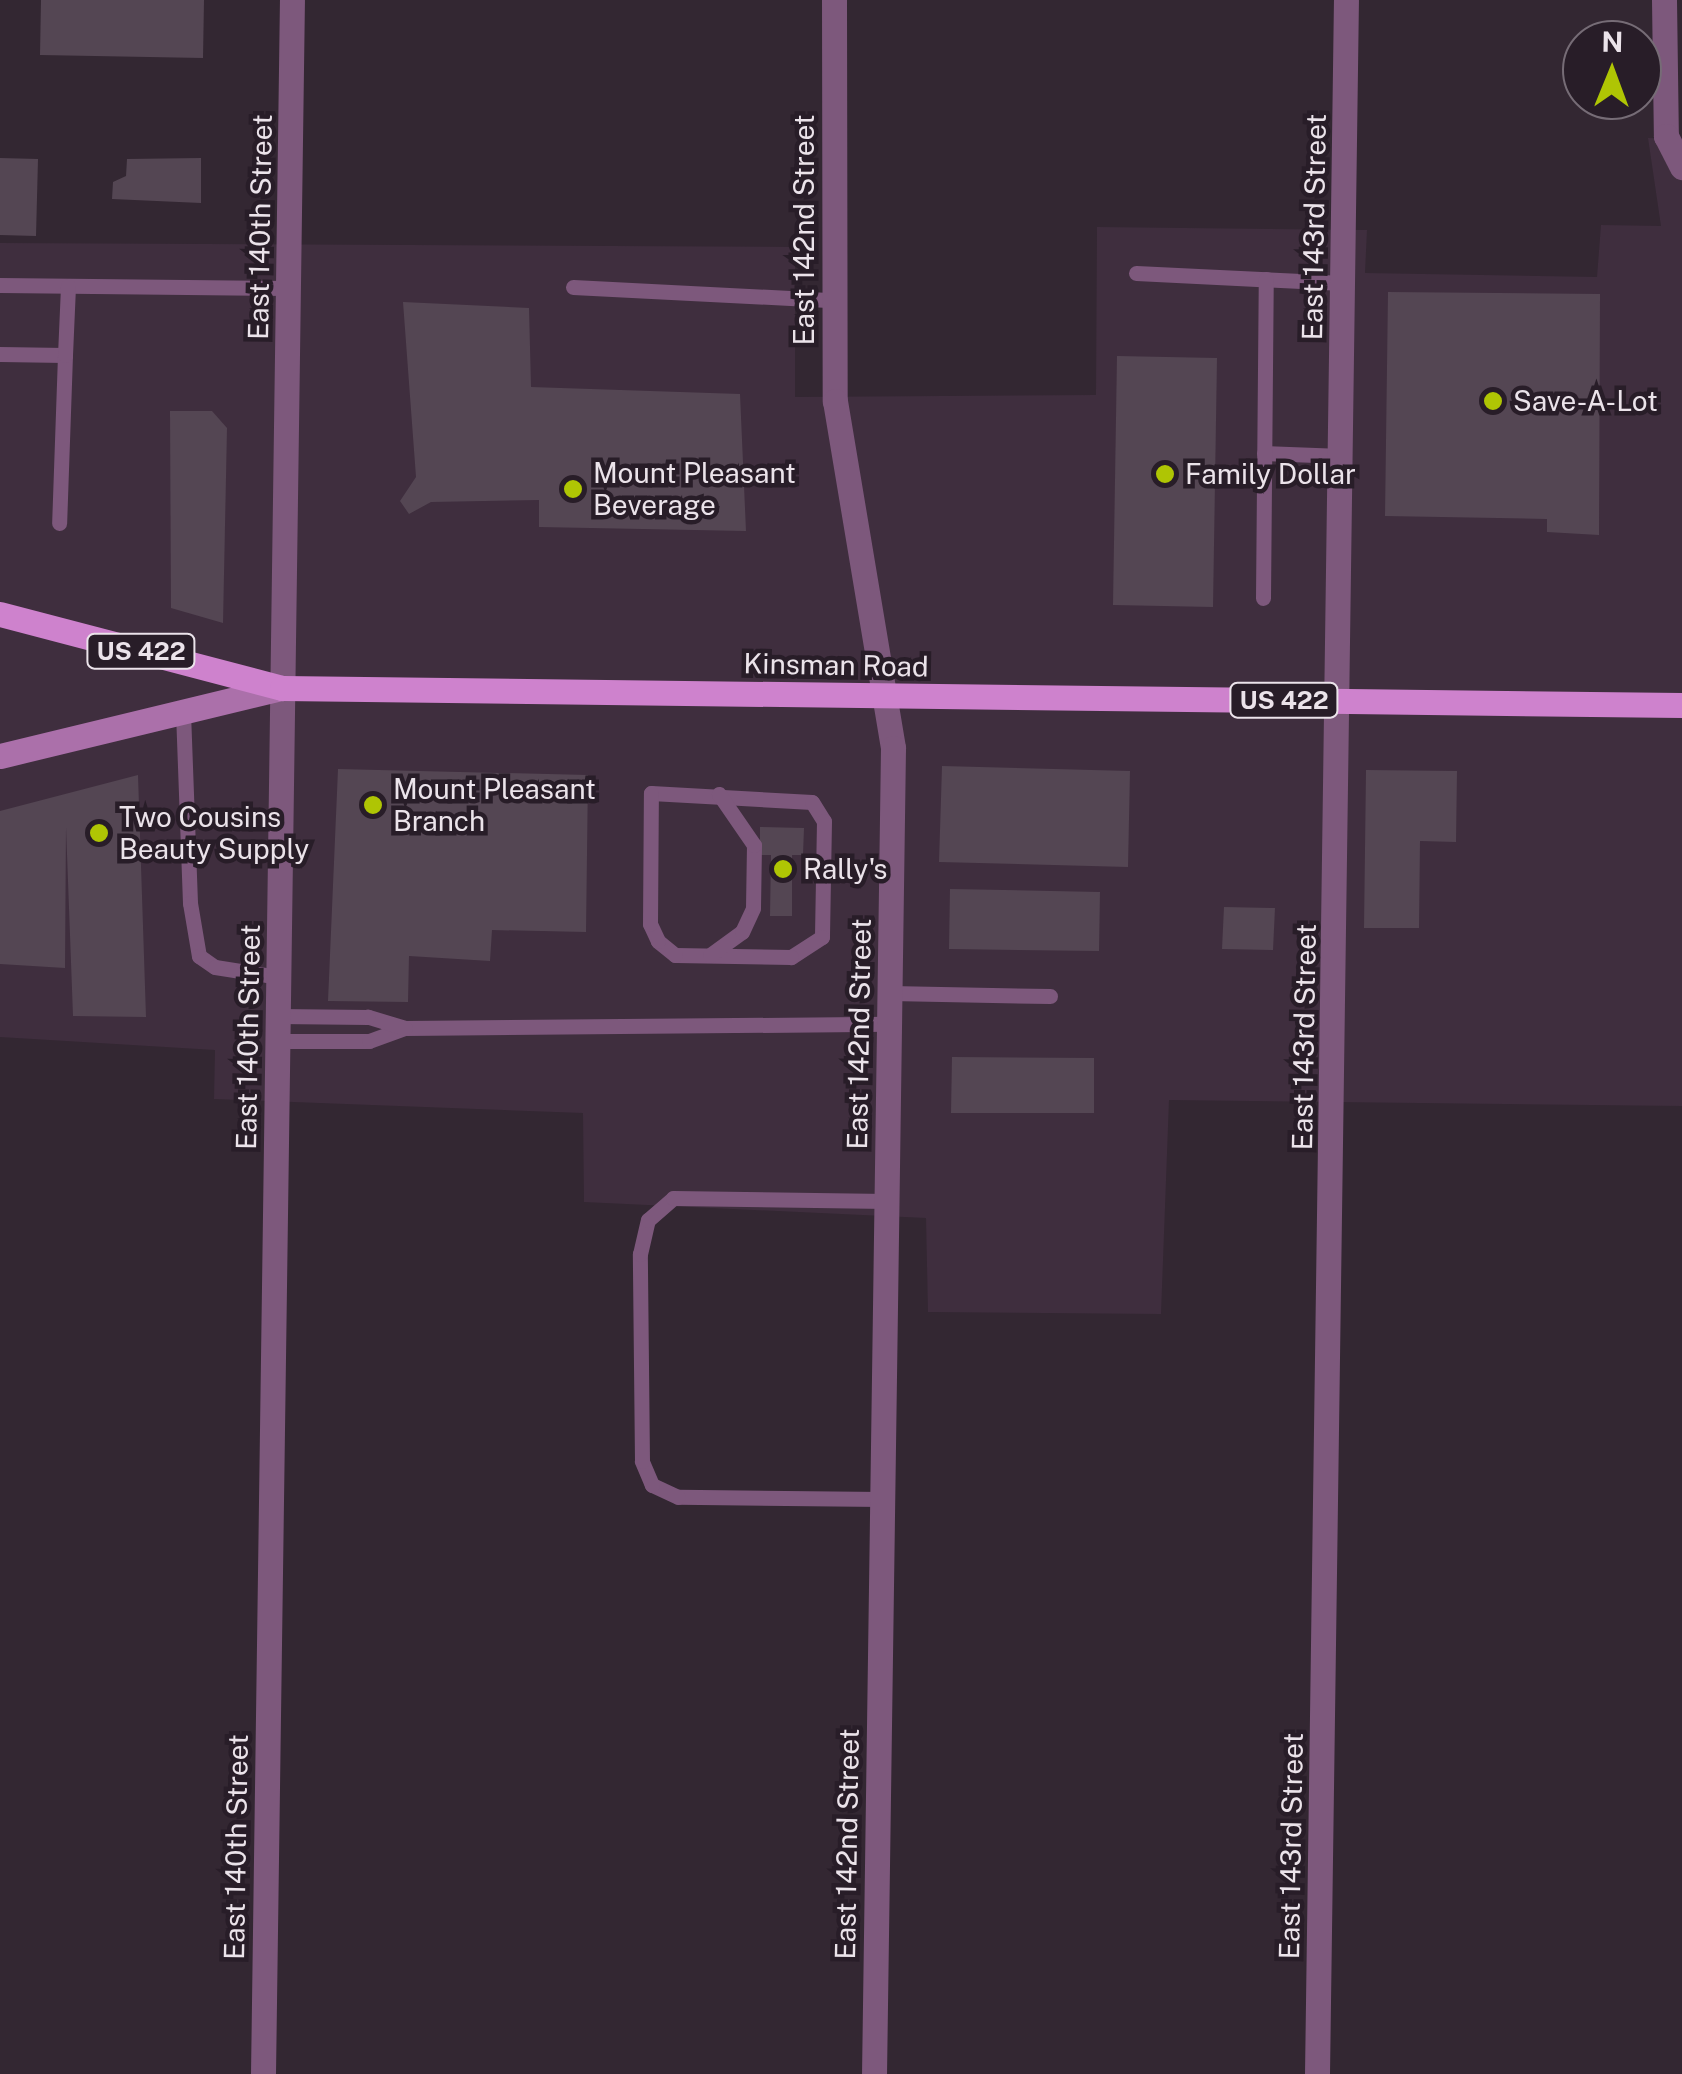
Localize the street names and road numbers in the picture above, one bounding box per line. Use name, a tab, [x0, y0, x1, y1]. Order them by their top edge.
street label: East 143rd Street	[1295, 113, 1333, 341]
street label: East 140th Street	[241, 114, 279, 340]
street label: East 142nd Street	[787, 114, 821, 346]
road number: US 422	[86, 631, 196, 671]
street label: Kinsman Road	[743, 647, 929, 683]
road number: US 422	[1229, 680, 1339, 720]
street label: East 142nd Street	[840, 918, 878, 1150]
street label: East 143rd Street	[1285, 923, 1323, 1151]
street label: East 140th Street	[229, 924, 267, 1150]
street label: East 142nd Street	[828, 1728, 866, 1960]
street label: East 143rd Street	[1272, 1732, 1310, 1960]
street label: East 140th Street	[217, 1734, 255, 1960]

